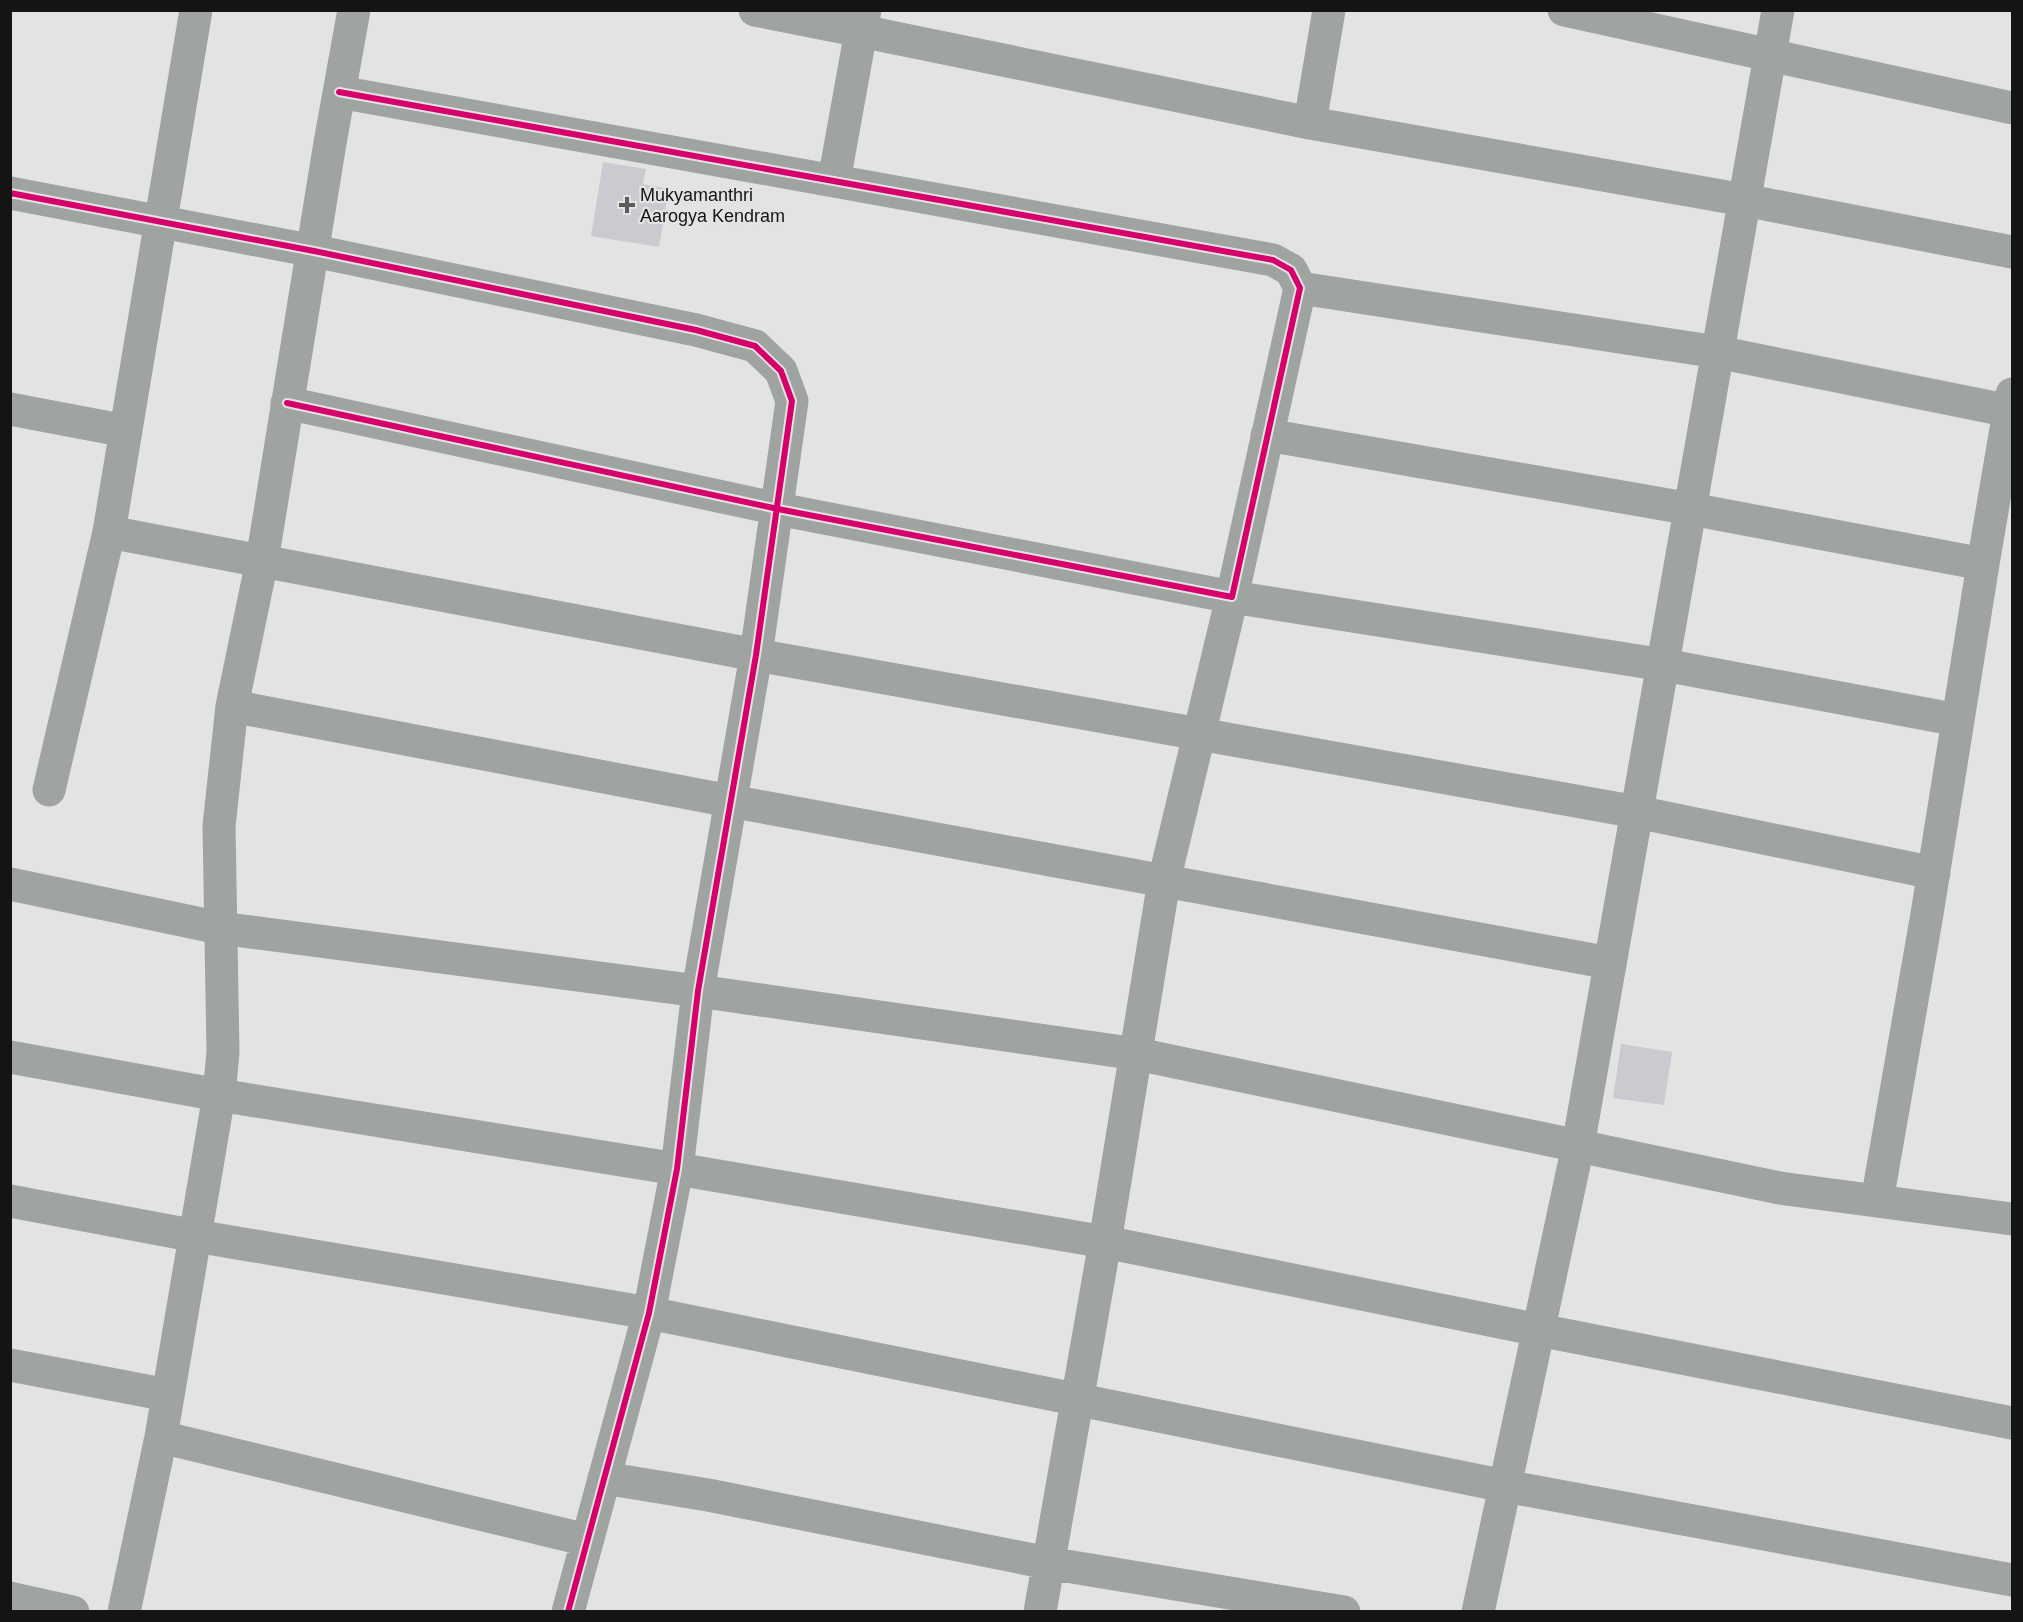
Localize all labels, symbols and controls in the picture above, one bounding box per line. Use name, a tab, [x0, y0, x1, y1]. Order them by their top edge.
place label: Mukyamanthri Aarogya Kendram	[640, 185, 785, 226]
marker: Mukyamanthri Aarogya Kendram	[618, 196, 636, 214]

